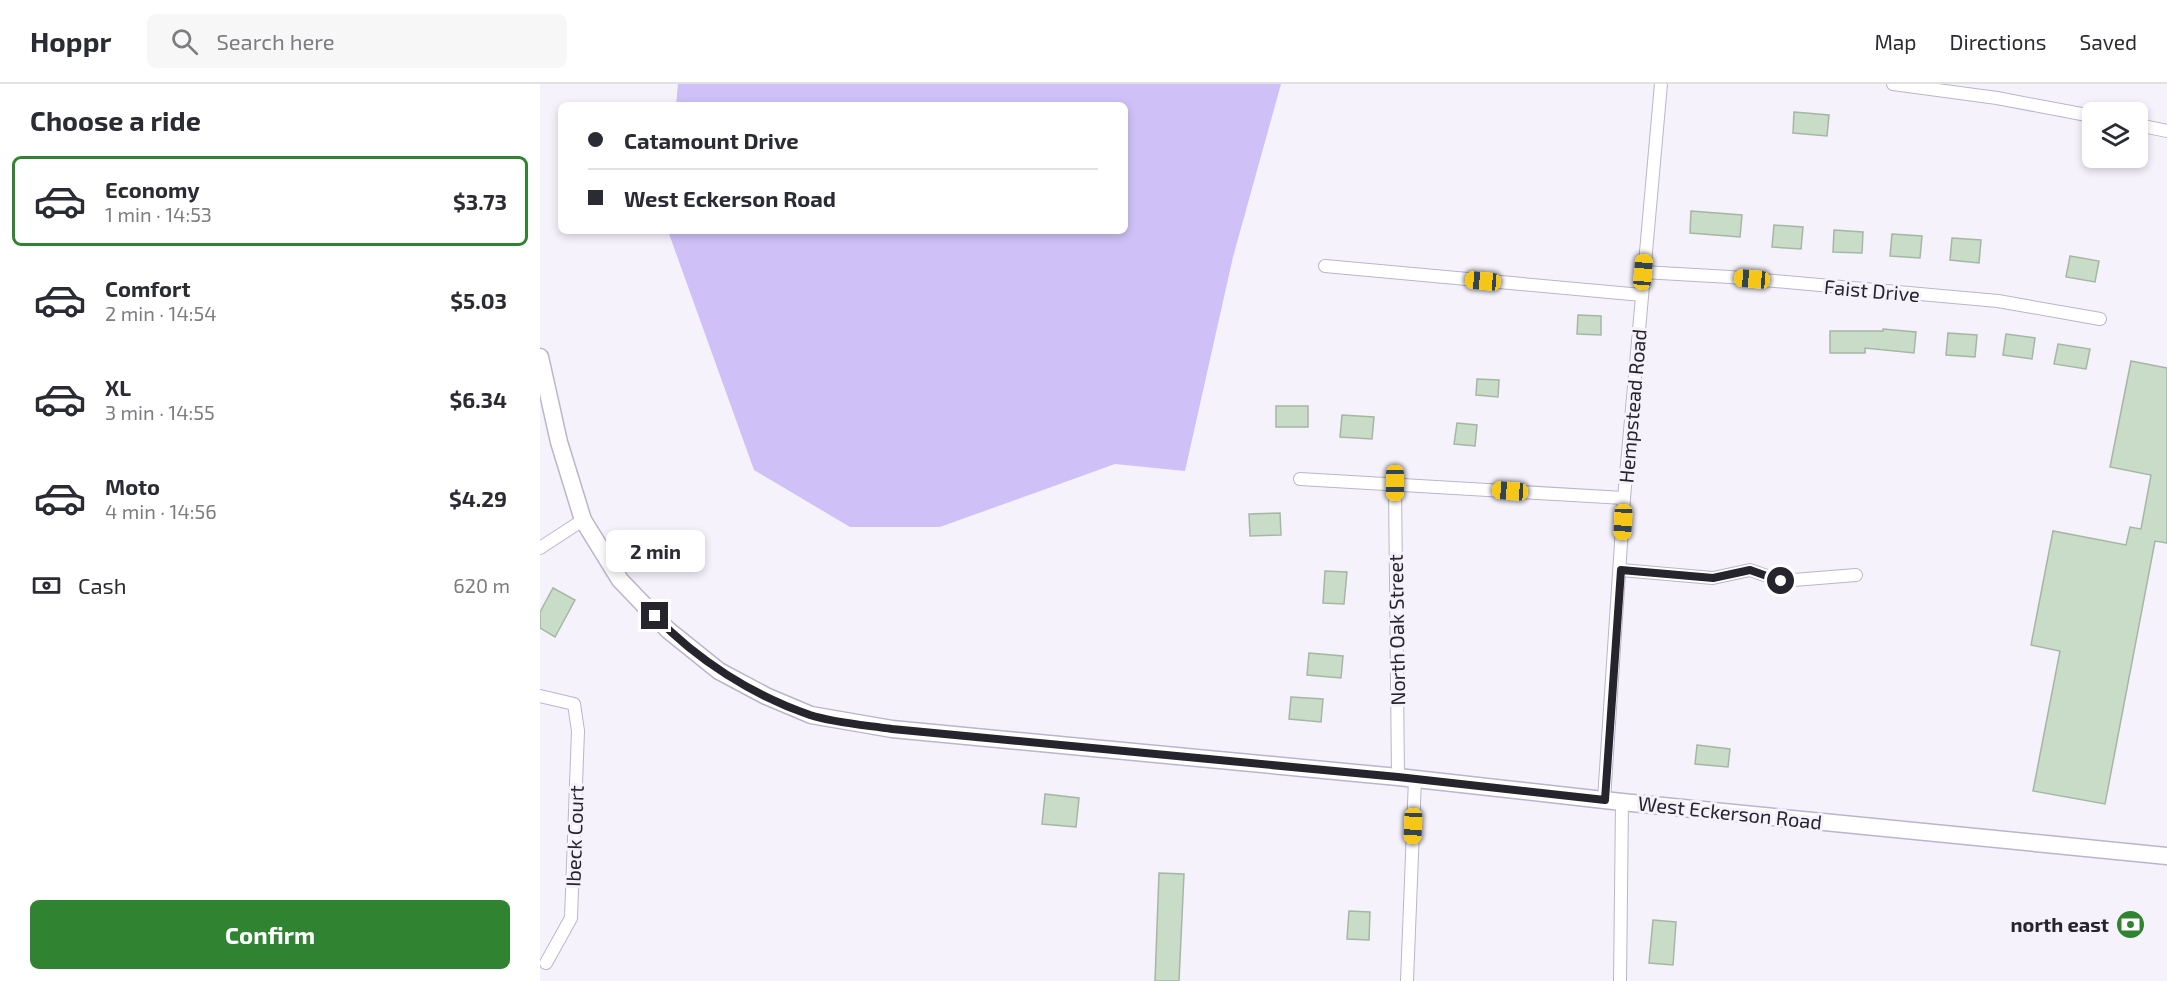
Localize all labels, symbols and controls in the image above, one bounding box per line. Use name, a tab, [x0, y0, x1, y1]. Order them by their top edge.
search box	[147, 14, 567, 68]
text: Hoppr	[30, 24, 111, 58]
icon: search	[168, 25, 201, 58]
text: Search here	[216, 28, 335, 54]
text: Map	[1874, 29, 1917, 54]
text: Directions	[1950, 29, 2046, 54]
text: Saved	[2079, 29, 2137, 54]
map controls	[2082, 102, 2148, 168]
button: layers	[2082, 102, 2148, 168]
text: Choose a ride	[30, 104, 201, 136]
text: Catamount Drive	[624, 127, 799, 153]
icon: car	[33, 174, 87, 228]
text: Economy	[105, 176, 200, 202]
text: West Eckerson Road	[624, 185, 836, 211]
text: $3.73	[453, 188, 507, 214]
text: 1 min · 14:53	[105, 202, 212, 226]
car	[1632, 253, 1654, 291]
car	[1733, 268, 1771, 290]
car	[1464, 270, 1502, 292]
icon: car	[33, 273, 87, 327]
street label: Faist Drive	[1823, 274, 1921, 306]
text: Comfort	[105, 275, 190, 301]
text: $5.03	[450, 287, 507, 313]
text: 2 min · 14:54	[105, 301, 216, 325]
street label: Hempstead Road	[1613, 328, 1651, 484]
icon: car	[33, 372, 87, 426]
text: XL	[105, 374, 131, 400]
text: $6.34	[449, 386, 507, 412]
text: 3 min · 14:55	[105, 400, 215, 424]
car	[1386, 465, 1404, 501]
icon: car	[33, 471, 87, 525]
text: Moto	[105, 473, 160, 499]
car	[1491, 481, 1529, 501]
text: $4.29	[449, 485, 507, 511]
text: 4 min · 14:56	[105, 499, 217, 523]
car	[1613, 504, 1633, 540]
callout: 2 min	[606, 529, 704, 571]
text: 2 min	[630, 539, 681, 563]
street label: North Oak Street	[1383, 554, 1409, 706]
route start	[1767, 567, 1794, 594]
icon: cash	[30, 569, 63, 602]
text: Cash	[78, 572, 127, 598]
text: 620 m	[453, 573, 510, 597]
route end	[641, 602, 668, 629]
street label: Ibeck Court	[560, 785, 588, 887]
street label: West Eckerson Road	[1637, 790, 1823, 834]
car	[1403, 808, 1423, 844]
button: Confirm	[30, 900, 510, 969]
bank icon: north east	[2114, 908, 2146, 940]
place label: north east	[2011, 912, 2109, 936]

